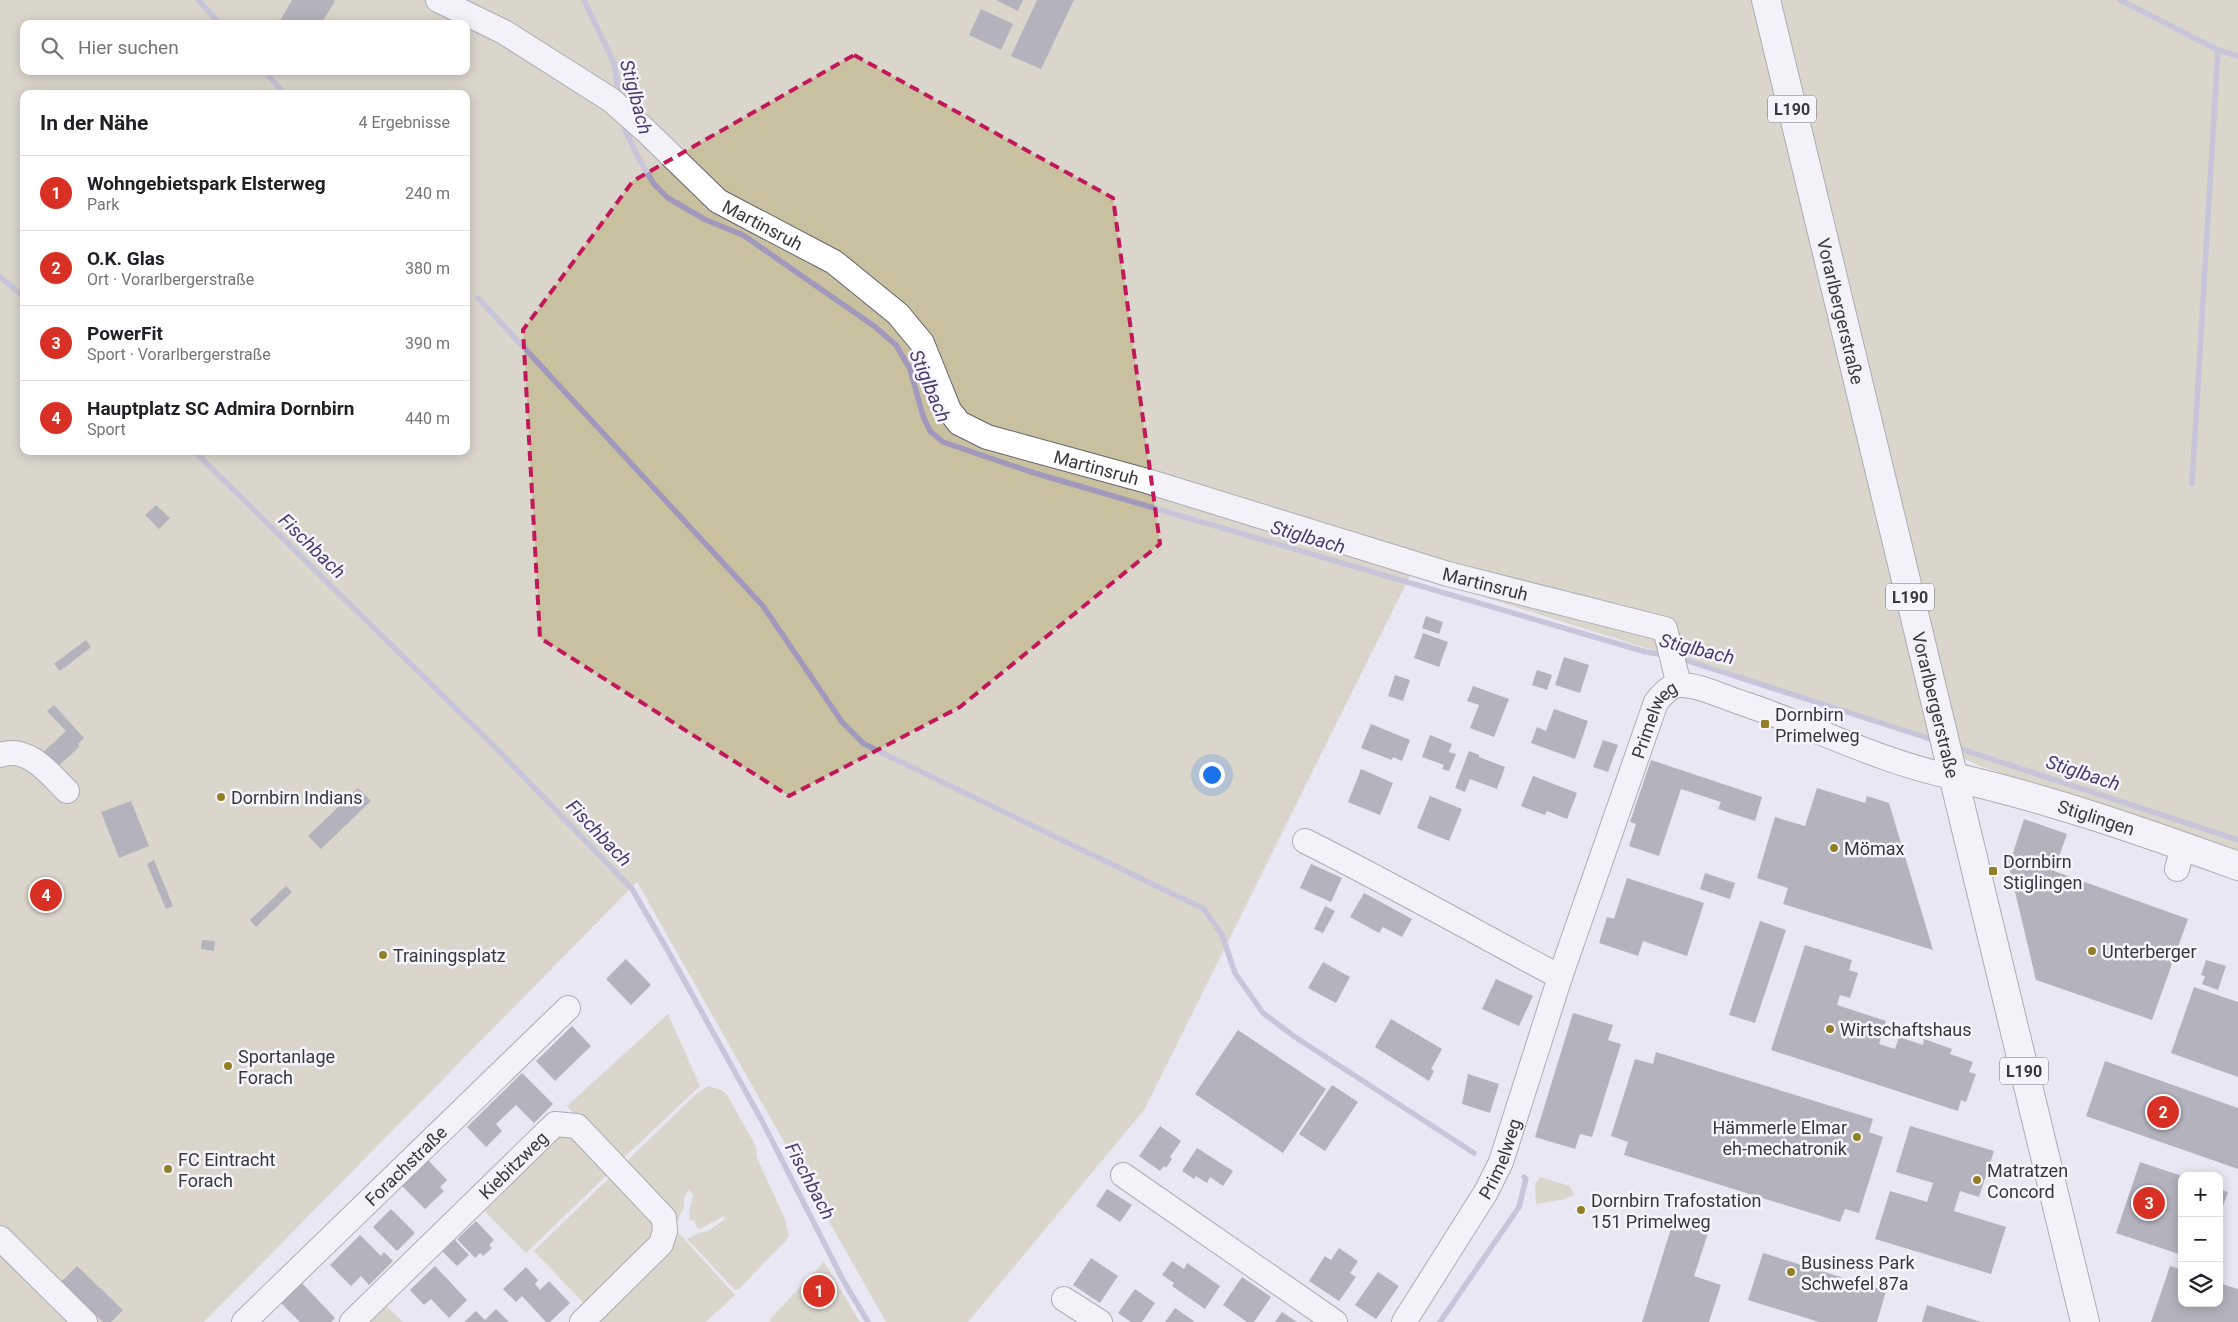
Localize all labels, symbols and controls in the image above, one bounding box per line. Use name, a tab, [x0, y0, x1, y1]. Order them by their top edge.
search box	[20, 20, 470, 75]
icon: search	[38, 34, 66, 62]
text: Hier suchen	[78, 36, 179, 59]
water label: Stiglbach	[615, 57, 657, 137]
road number: L190	[1768, 96, 1816, 122]
text: In der Nähe	[40, 111, 148, 135]
text: 4 Ergebnisse	[358, 113, 450, 132]
text: Wohngebietspark Elsterweg	[87, 172, 326, 195]
text: 1	[51, 184, 61, 203]
text: 240 m	[405, 184, 450, 203]
text: Park	[87, 195, 119, 214]
street label: Martinsruh	[719, 195, 807, 254]
street label: Vorarlbergerstraße	[1813, 236, 1869, 386]
text: O.K. Glas	[87, 247, 165, 270]
text: 2	[51, 259, 61, 278]
text: 380 m	[405, 259, 450, 278]
text: Ort · Vorarlbergerstraße	[87, 270, 254, 289]
text: PowerFit	[87, 322, 163, 345]
text: 3	[51, 334, 61, 353]
text: 390 m	[405, 334, 450, 353]
text: Sport · Vorarlbergerstraße	[87, 345, 271, 364]
water label: Stiglbach	[904, 346, 956, 426]
text: Hauptplatz SC Admira Dornbirn	[87, 397, 354, 420]
text: 4	[51, 409, 61, 428]
text: 440 m	[405, 409, 450, 428]
text: Sport	[87, 420, 126, 439]
street label: Martinsruh	[1052, 445, 1142, 489]
water label: Fischbach	[274, 508, 350, 584]
water label: Stiglbach	[1268, 515, 1348, 559]
street label: Martinsruh	[1440, 563, 1530, 604]
road number: L190	[1886, 584, 1934, 610]
water label: Stiglbach	[1657, 629, 1737, 669]
street label: Vorarlbergerstraße	[1908, 630, 1964, 780]
street label: Primelweg	[1627, 676, 1681, 761]
place label: Dornbirn Primelweg	[1775, 704, 1860, 746]
marker: Dornbirn Primelweg	[1759, 718, 1771, 730]
water label: Stiglbach	[2043, 750, 2123, 796]
your location	[1199, 762, 1225, 788]
place label: Dornbirn Indians	[231, 787, 363, 808]
marker: Dornbirn Indians	[215, 791, 227, 803]
water label: Fischbach	[561, 795, 637, 871]
street label: Stiglingen	[2056, 795, 2138, 839]
place label: Mömax	[1844, 838, 1905, 859]
marker: Mömax	[1828, 842, 1840, 854]
place label: Dornbirn Stiglingen	[2003, 851, 2082, 893]
marker: Dornbirn Stiglingen	[1987, 865, 1999, 877]
pin: 4	[30, 876, 62, 914]
place label: Unterberger	[2102, 941, 2196, 962]
place label: Trainingsplatz	[393, 945, 506, 966]
marker: Unterberger	[2086, 945, 2098, 957]
marker: Trainingsplatz	[377, 949, 389, 961]
place label: Wirtschaftshaus	[1840, 1019, 1972, 1040]
marker: Wirtschaftshaus	[1824, 1023, 1836, 1035]
place label: Sportanlage Forach	[238, 1046, 335, 1088]
road number: L190	[2000, 1058, 2048, 1084]
marker: Sportanlage Forach	[222, 1060, 234, 1072]
pin: 2	[2147, 1093, 2179, 1131]
street label: Primelweg	[1474, 1116, 1525, 1203]
place label: Hämmerle Elmar eh-mechatronik	[1712, 1117, 1848, 1159]
street label: Forachstraße	[360, 1121, 451, 1210]
street label: Kiebitzweg	[474, 1127, 552, 1203]
marker: Hämmerle Elmar eh-mechatronik	[1851, 1131, 1863, 1143]
water label: Fischbach	[780, 1138, 840, 1224]
place label: FC Eintracht Forach	[178, 1149, 275, 1191]
place label: Matratzen Concord	[1987, 1160, 2068, 1202]
marker: FC Eintracht Forach	[162, 1163, 174, 1175]
map controls	[2178, 1172, 2223, 1307]
button: +	[2178, 1172, 2223, 1217]
marker: Matratzen Concord	[1971, 1174, 1983, 1186]
pin: 3	[2133, 1184, 2165, 1222]
place label: Dornbirn Trafostation 151 Primelweg	[1591, 1190, 1761, 1232]
marker: Dornbirn Trafostation 151 Primelweg	[1575, 1204, 1587, 1216]
button: −	[2178, 1217, 2223, 1262]
place label: Business Park Schwefel 87a	[1801, 1252, 1915, 1294]
button: layers	[2178, 1262, 2223, 1307]
marker: Business Park Schwefel 87a	[1785, 1266, 1797, 1278]
pin: 1	[803, 1272, 835, 1310]

